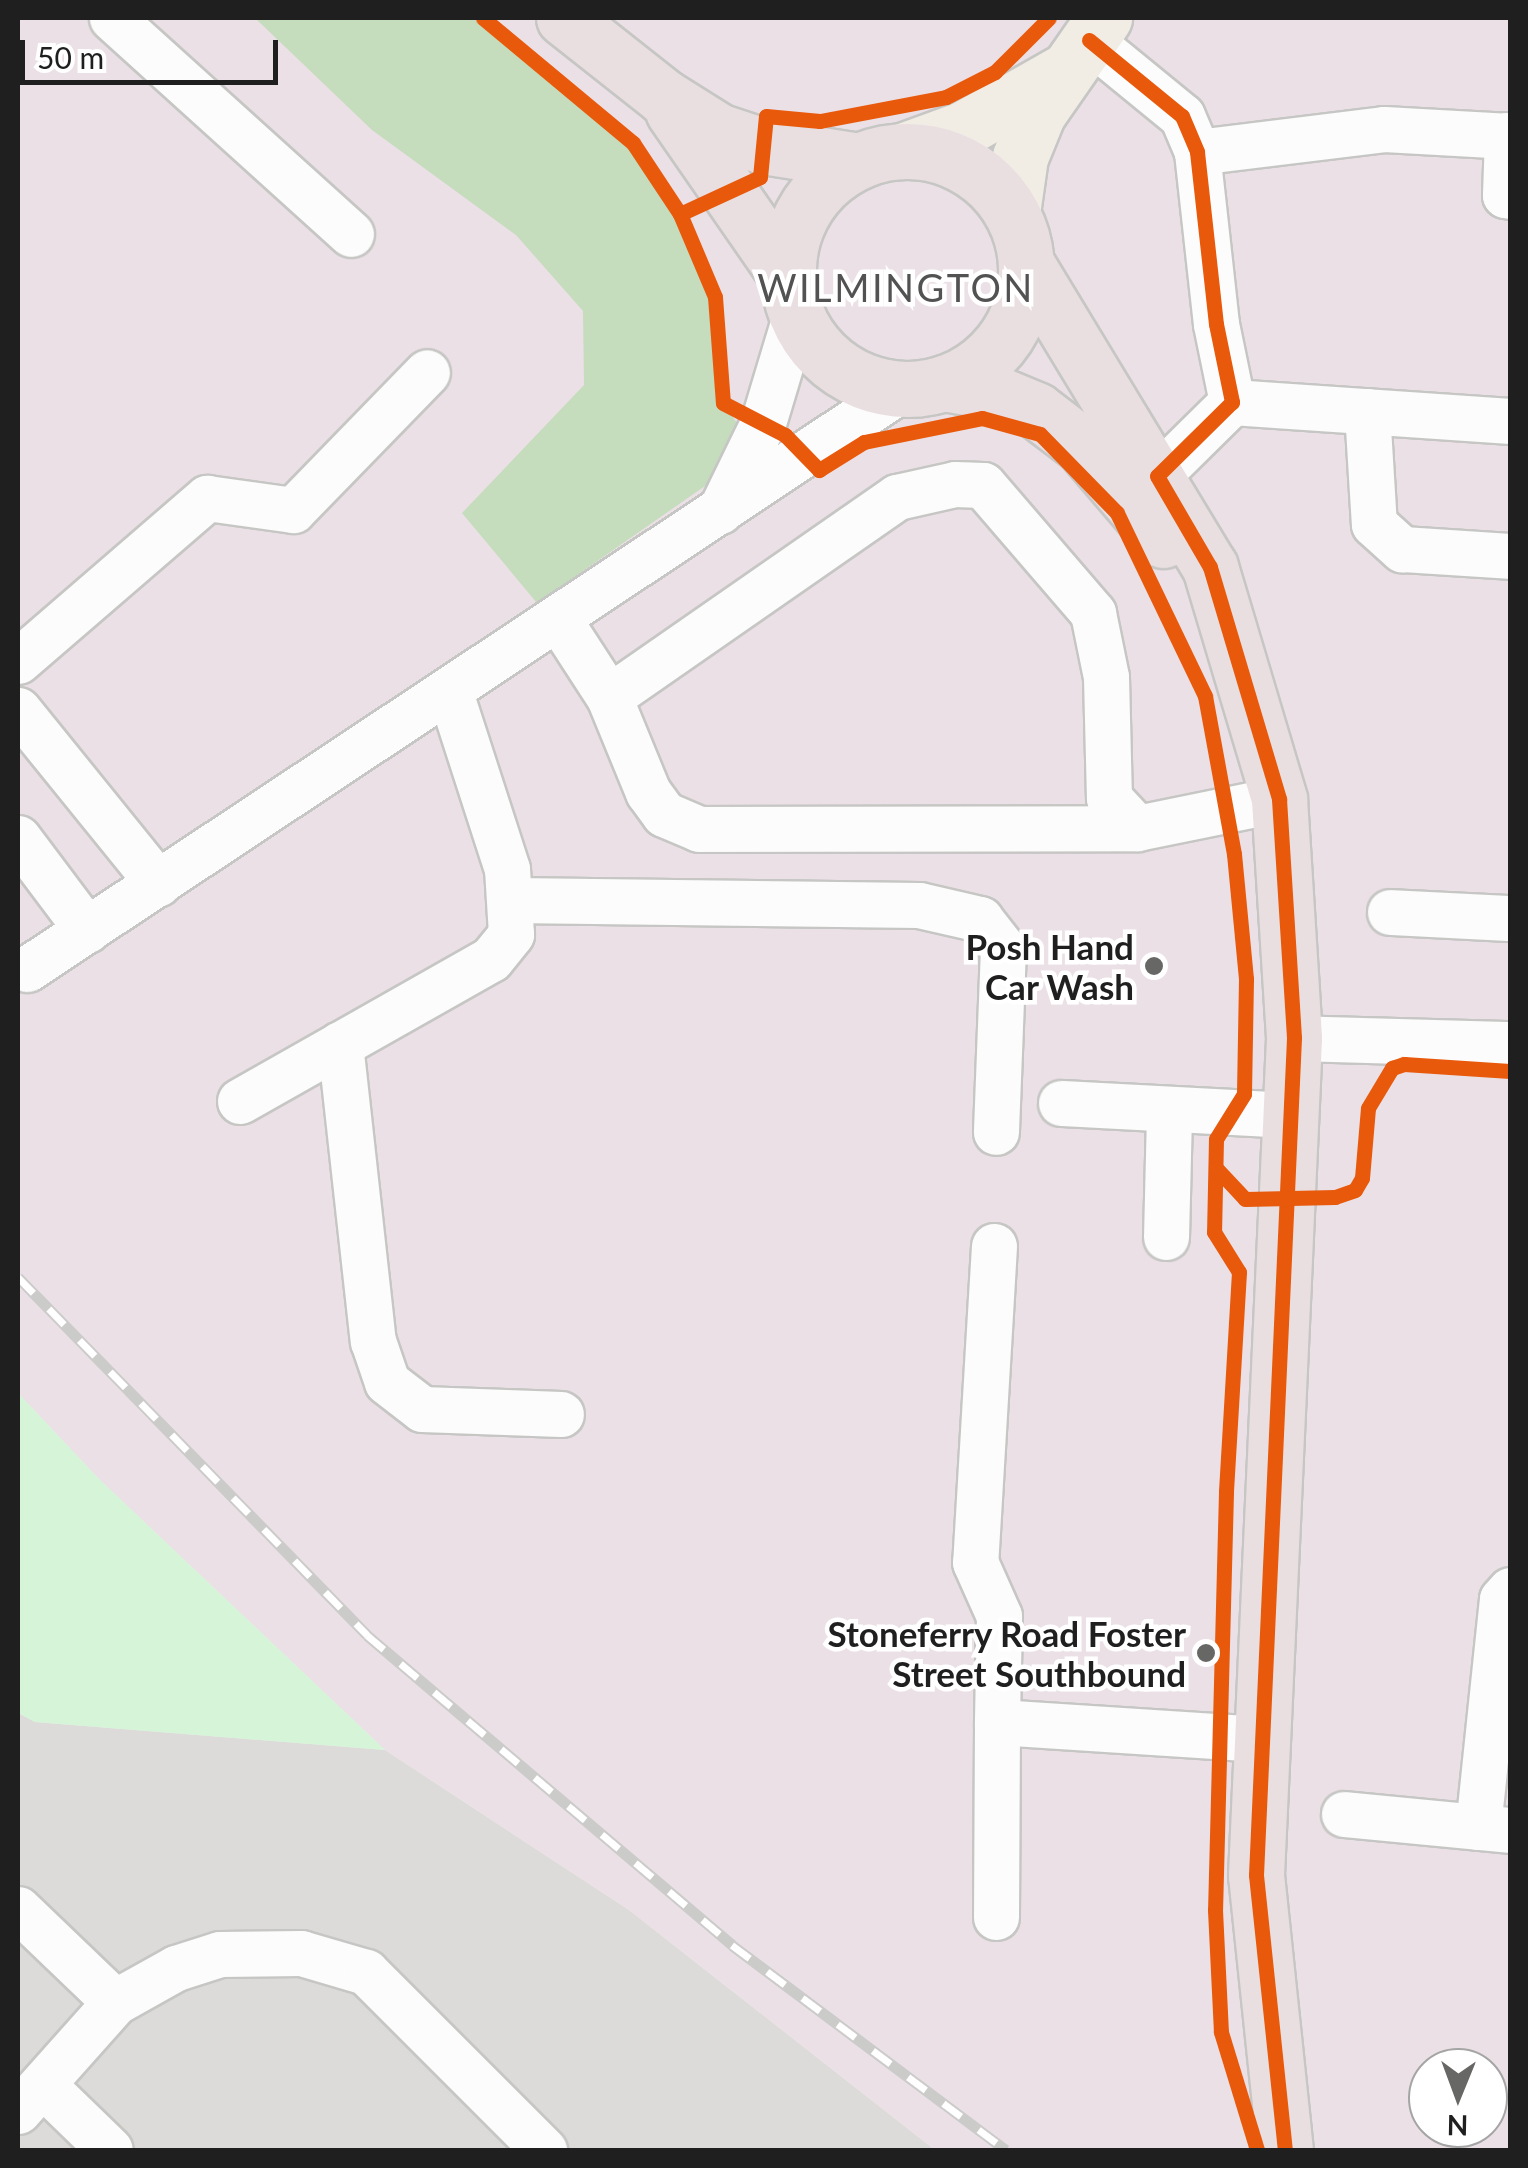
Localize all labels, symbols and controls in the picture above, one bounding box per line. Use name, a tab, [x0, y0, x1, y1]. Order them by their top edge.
scale bar	[25, 20, 282, 82]
text: 50 m	[37, 39, 104, 75]
district label: WILMINGTON	[757, 265, 1035, 311]
place label: Posh Hand Car Wash	[966, 925, 1134, 1007]
marker: Posh Hand Car Wash	[1143, 955, 1165, 977]
place label: Stoneferry Road Foster Street Southbound	[827, 1612, 1186, 1694]
marker: Stoneferry Road Foster Street Southbound	[1195, 1642, 1217, 1664]
north arrow	[1408, 2048, 1508, 2148]
text: N	[1446, 2109, 1469, 2143]

